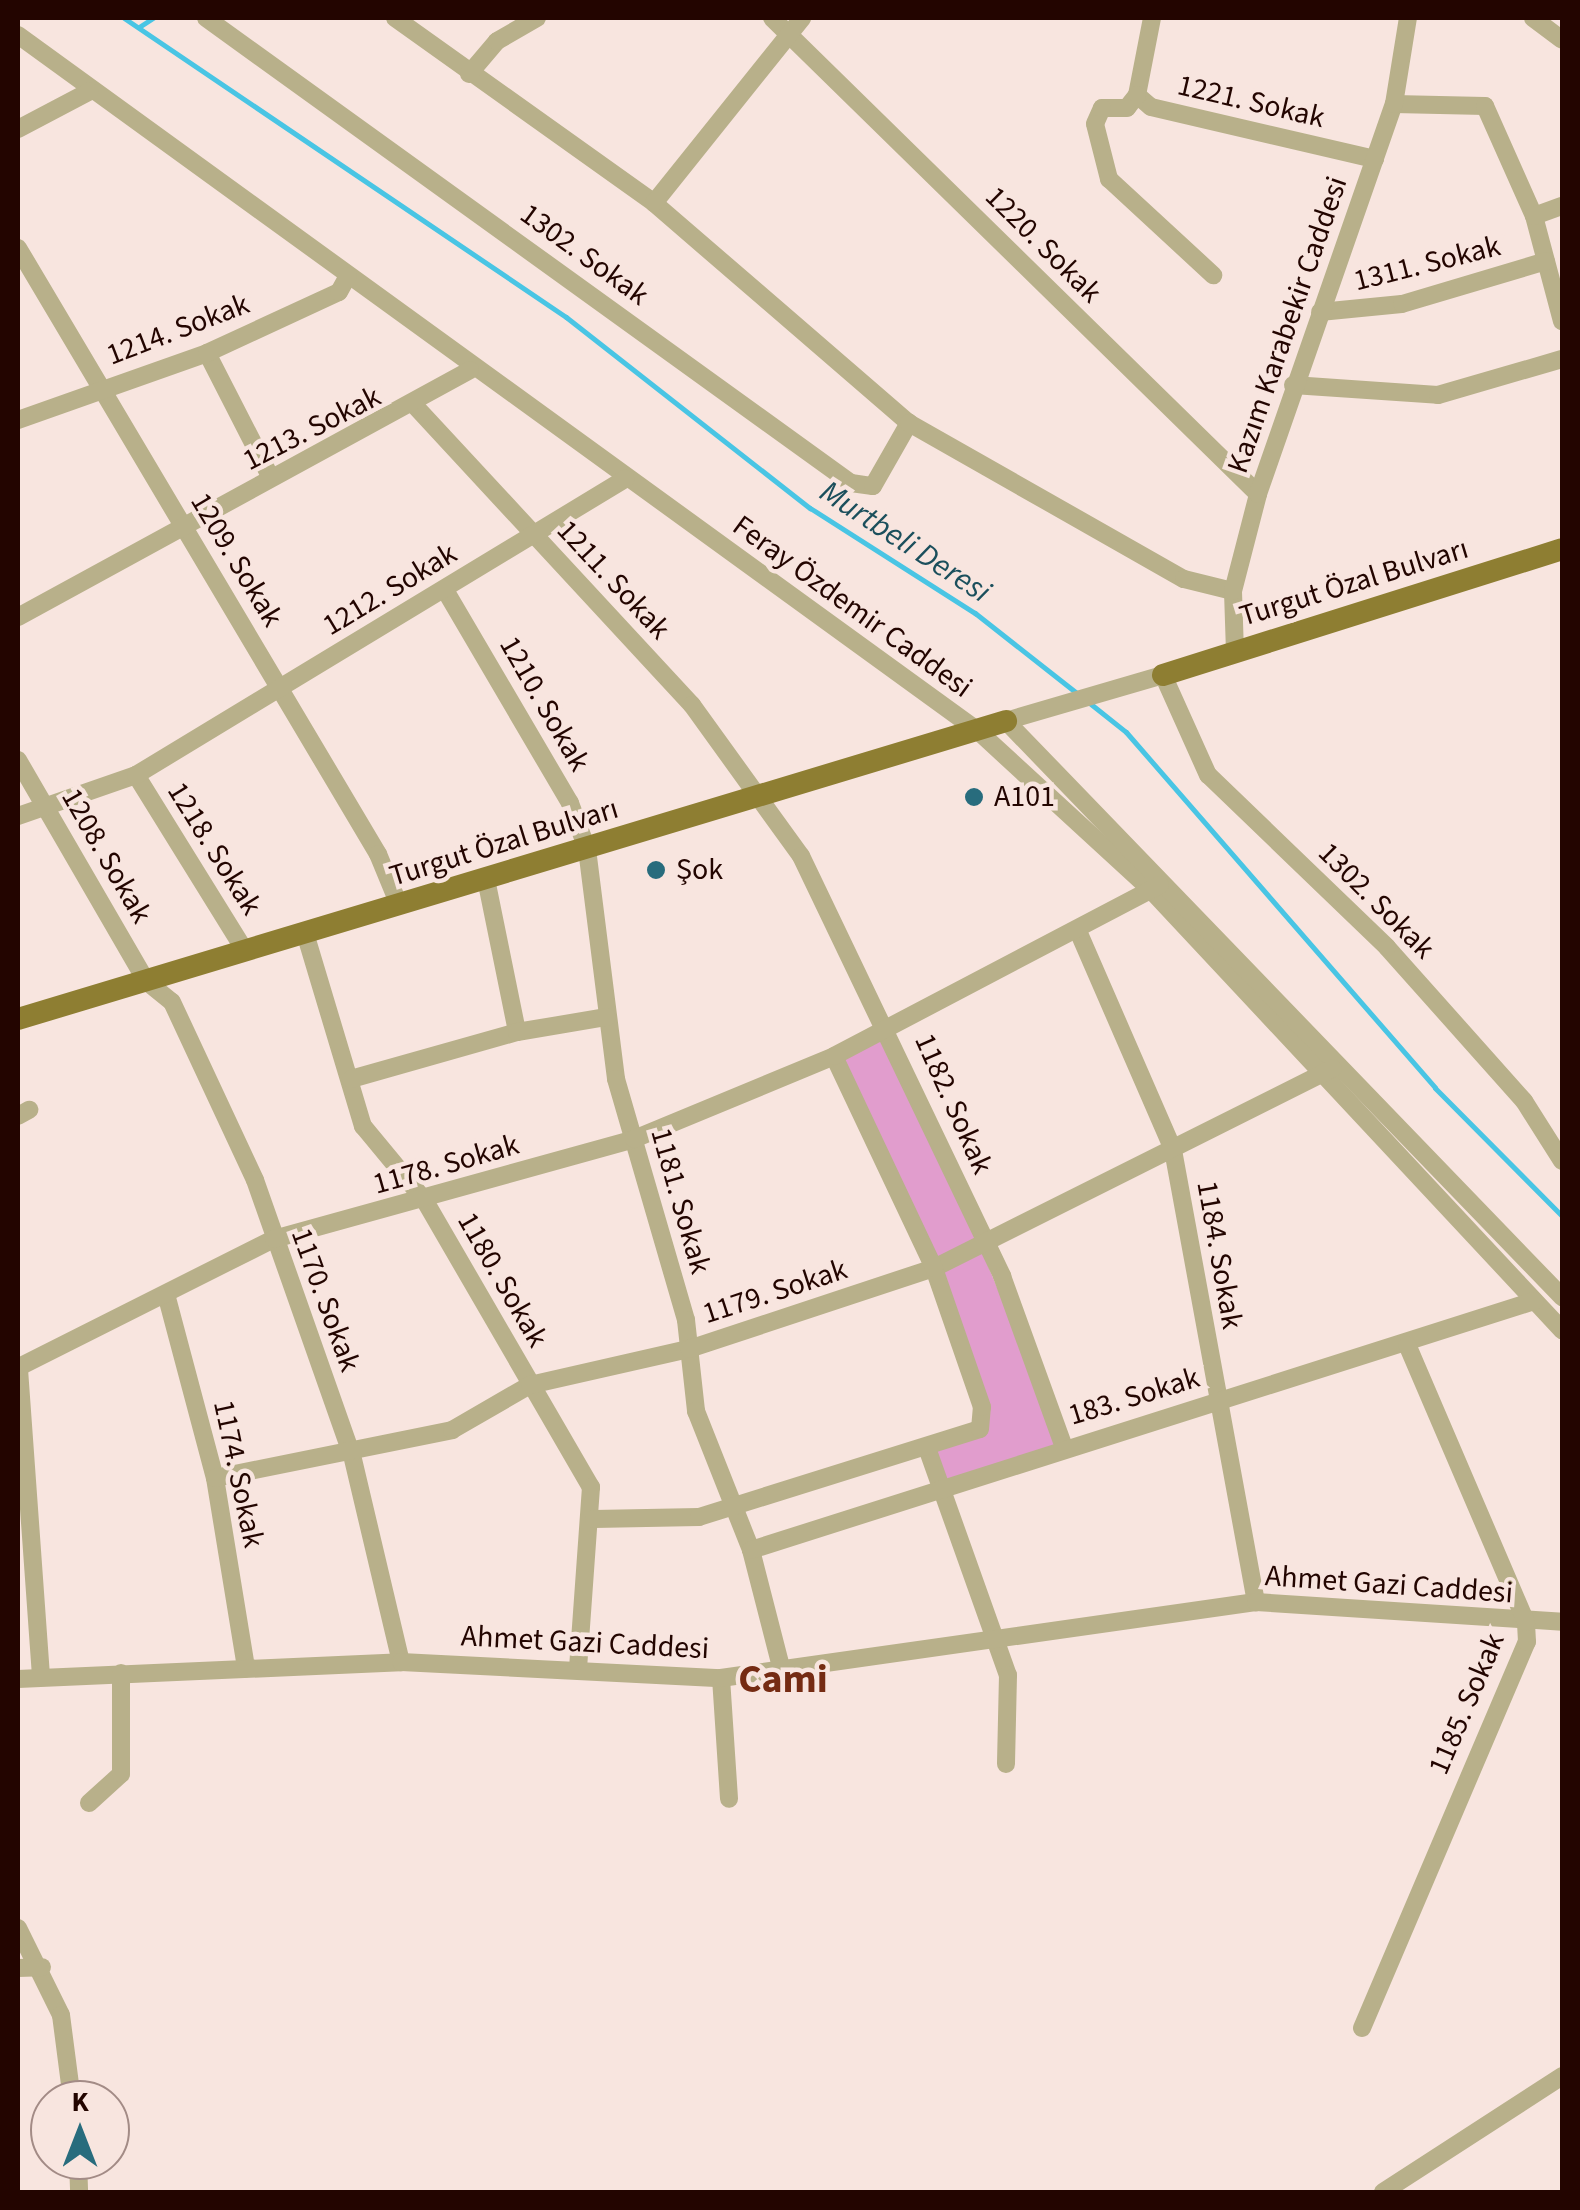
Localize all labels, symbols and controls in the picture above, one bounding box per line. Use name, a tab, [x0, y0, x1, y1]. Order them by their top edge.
street label: 1221. Sokak	[1174, 68, 1328, 136]
street label: Kazım Karabekir Caddesi	[1220, 172, 1356, 478]
street label: 1220. Sokak	[977, 179, 1109, 311]
street label: 1302. Sokak	[513, 196, 655, 314]
street label: 1311. Sokak	[1350, 228, 1504, 300]
street label: 1214. Sokak	[102, 286, 254, 374]
street label: 1213. Sokak	[237, 379, 387, 479]
water label: Murtbeli Deresi	[812, 473, 998, 611]
street label: 1209. Sokak	[182, 486, 290, 634]
street label: Feray Özdemir Caddesi	[725, 508, 979, 706]
street label: 1211. Sokak	[549, 513, 677, 647]
street label: Turgut Özal Bulvarı	[1235, 531, 1473, 635]
street label: 1212. Sokak	[316, 536, 464, 644]
street label: 1210. Sokak	[491, 630, 597, 778]
street label: 1218. Sokak	[159, 776, 269, 922]
place label: A101	[994, 779, 1055, 815]
street label: 1208. Sokak	[53, 782, 159, 930]
marker: A101	[963, 786, 985, 808]
street label: Turgut Özal Bulvarı	[385, 791, 623, 895]
street label: 1302. Sokak	[1310, 835, 1442, 967]
place label: Şok	[676, 852, 723, 888]
marker: Şok	[645, 859, 667, 881]
street label: 1182. Sokak	[906, 1028, 1000, 1180]
street label: 1181. Sokak	[642, 1124, 718, 1278]
street label: 1178. Sokak	[369, 1127, 523, 1203]
street label: 1184. Sokak	[1188, 1178, 1250, 1332]
street label: 1180. Sokak	[449, 1206, 555, 1354]
street label: 1170. Sokak	[282, 1223, 368, 1377]
street label: 1179. Sokak	[698, 1252, 852, 1332]
street label: 183. Sokak	[1064, 1360, 1204, 1434]
street label: 1174. Sokak	[205, 1397, 271, 1551]
street label: Ahmet Gazi Caddesi	[1264, 1558, 1514, 1612]
street label: Ahmet Gazi Caddesi	[460, 1619, 710, 1667]
street label: 1185. Sokak	[1421, 1628, 1513, 1780]
district label: Cami	[738, 1656, 828, 1704]
north arrow	[30, 2080, 130, 2180]
text: K	[71, 2082, 89, 2122]

